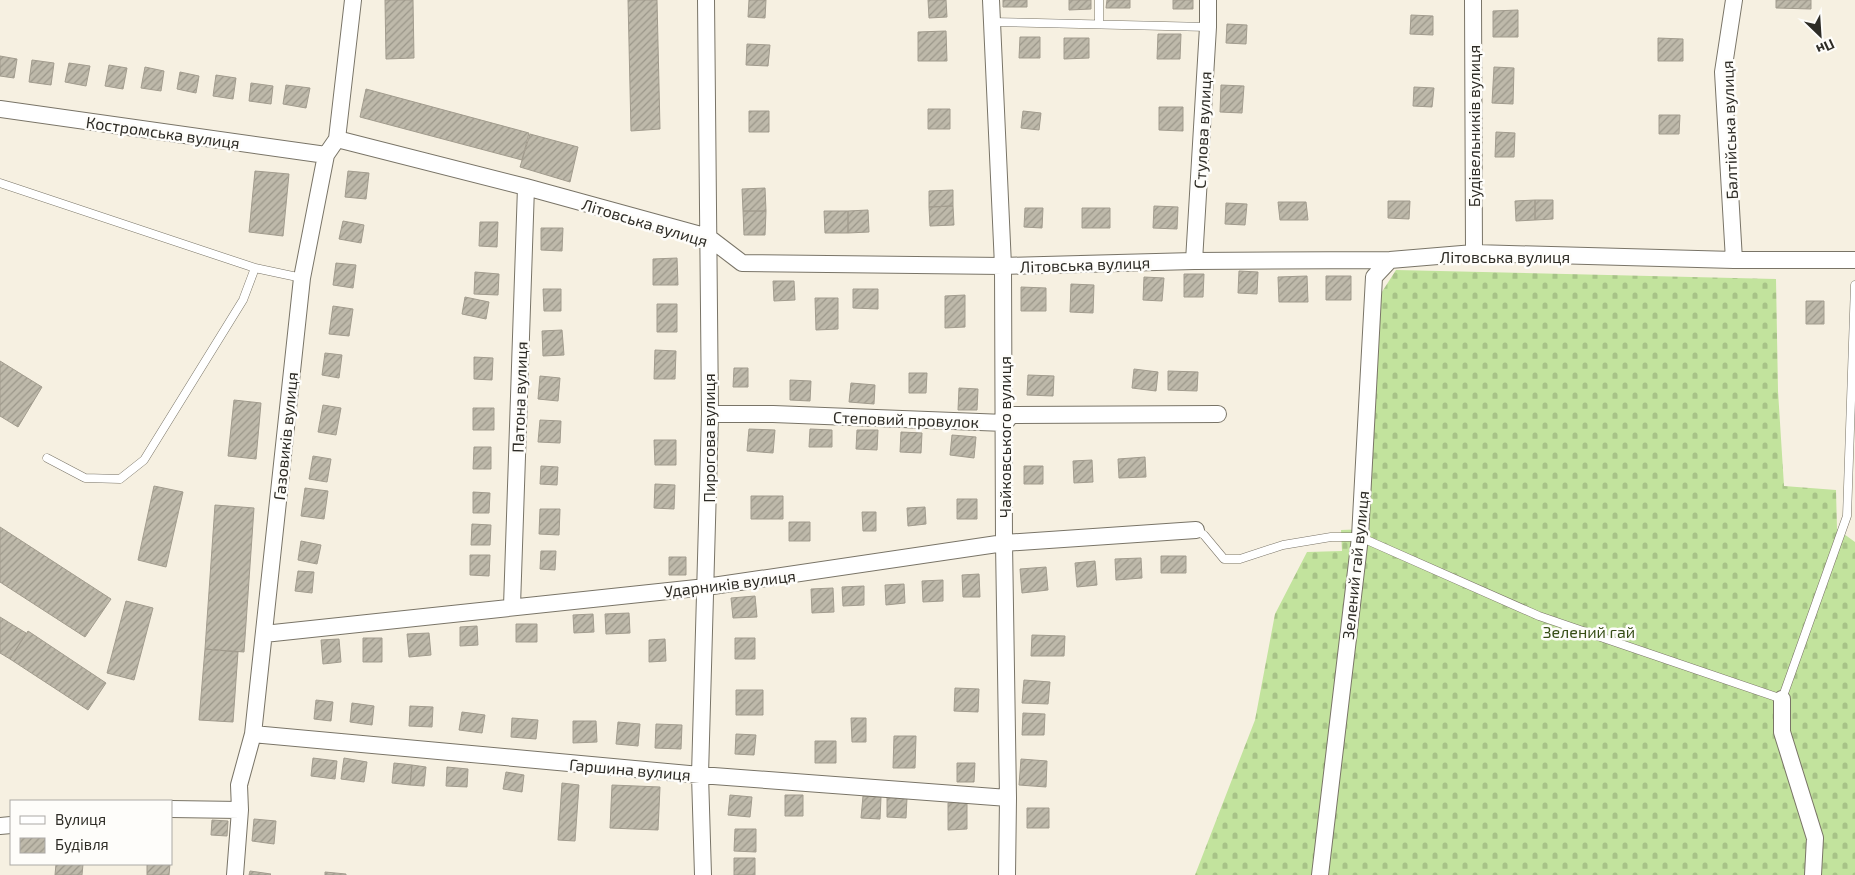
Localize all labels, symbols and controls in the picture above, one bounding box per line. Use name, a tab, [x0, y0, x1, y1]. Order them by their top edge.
north arrow	[1795, 10, 1845, 60]
text: Пн	[1814, 36, 1838, 59]
street label: Будівельників вулиця	[1464, 45, 1484, 207]
street label: Балтійська вулиця	[1717, 60, 1742, 200]
street label: Стулова вулиця	[1189, 71, 1216, 189]
street label: Костромська вулиця	[85, 112, 241, 153]
street label: Літовська вулиця	[580, 194, 710, 251]
street label: Літовська вулиця	[1440, 247, 1570, 267]
street label: Літовська вулиця	[1019, 252, 1151, 277]
street label: Патона вулиця	[508, 341, 531, 453]
street label: Чайковського вулиця	[995, 356, 1015, 518]
street label: Газовиків вулиця	[269, 371, 302, 501]
street label: Пирогова вулиця	[699, 373, 719, 503]
street label: Степовий провулок	[833, 407, 980, 432]
street label: Зелений гай вулиця	[1338, 490, 1373, 640]
street label: Ударників вулиця	[663, 566, 797, 601]
park label: Зелений гай	[1543, 622, 1635, 641]
street label: Гаршина вулиця	[568, 754, 692, 785]
legend	[10, 800, 172, 865]
text: Вулиця	[55, 810, 106, 829]
text: Будівля	[55, 835, 109, 854]

